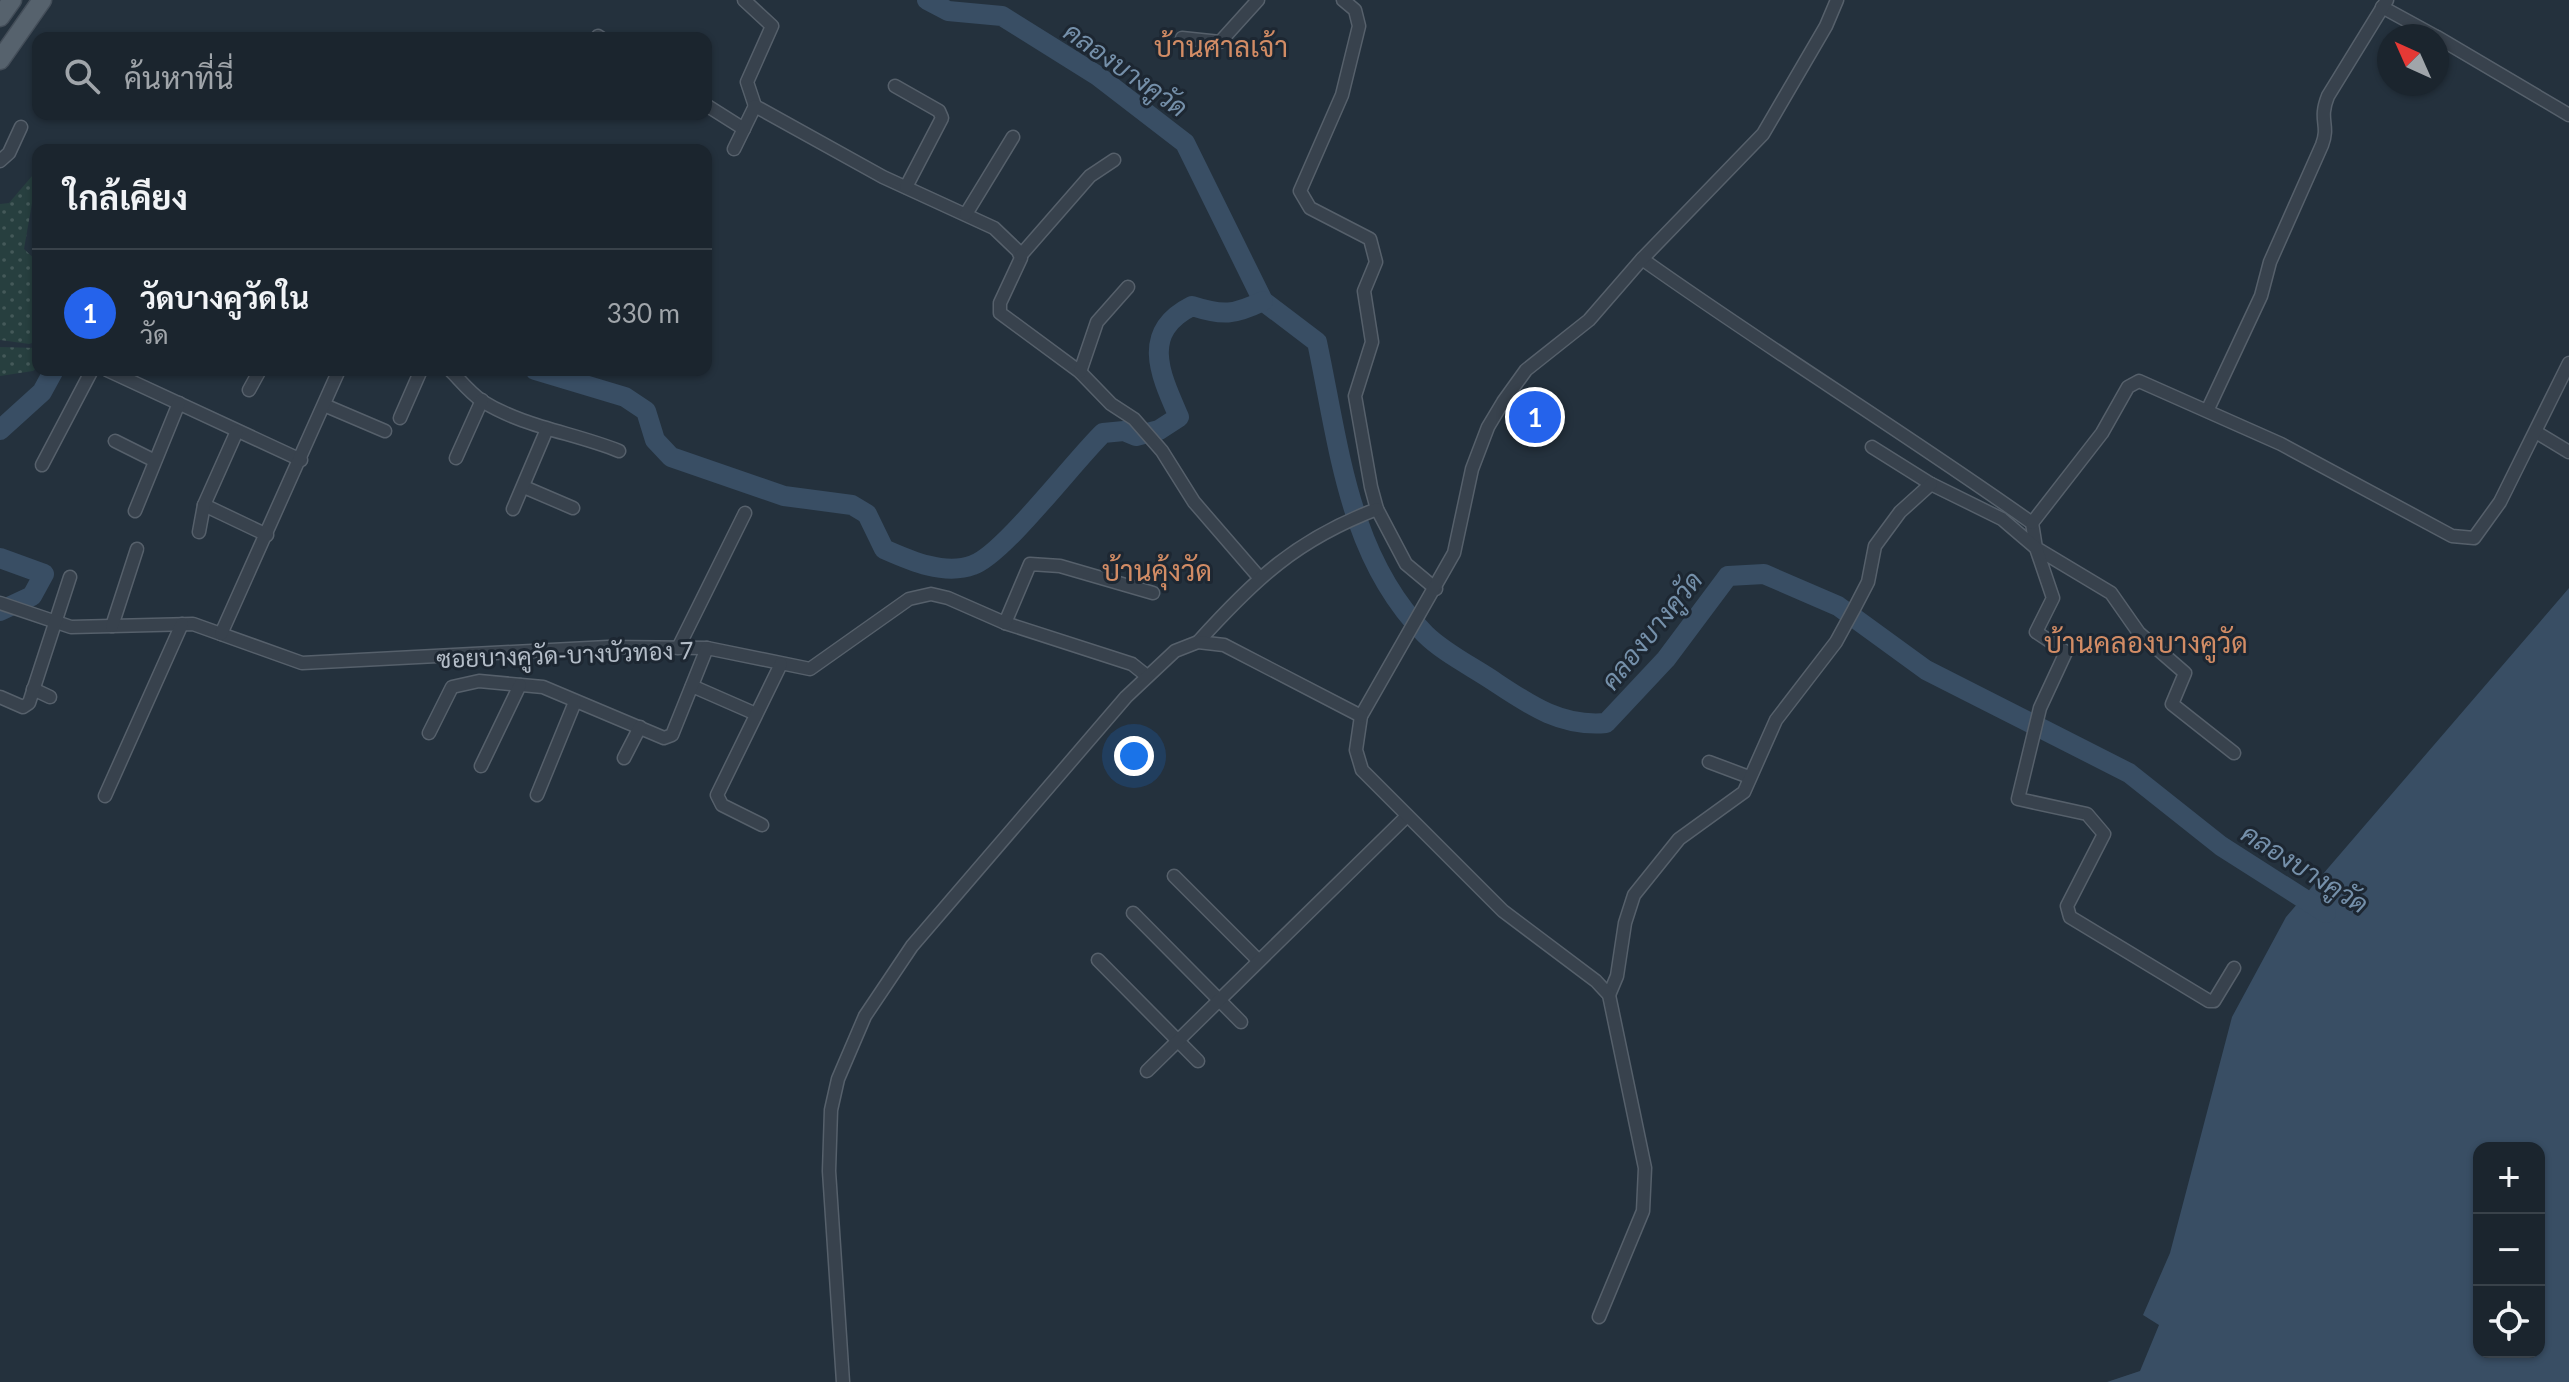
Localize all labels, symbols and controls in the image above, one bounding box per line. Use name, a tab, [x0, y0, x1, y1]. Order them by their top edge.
water label: คลองบางคูวัด	[1056, 15, 1194, 126]
north arrow	[2377, 24, 2449, 96]
district label: บ้านศาลเจ้า	[1154, 29, 1288, 63]
search box	[32, 32, 712, 120]
icon: search	[60, 54, 104, 98]
text: ค้นหาที่นี่	[124, 59, 234, 95]
text: ใกล้เคียง	[64, 176, 188, 217]
text: วัดบางคูวัดใน	[140, 279, 309, 315]
text: 1	[82, 297, 98, 329]
text: 330 m	[607, 297, 680, 329]
text: วัด	[140, 318, 169, 350]
pin: 1	[1509, 387, 1561, 447]
district label: บ้านคุ้งวัด	[1102, 553, 1212, 591]
water label: คลองบางคูวัด	[1593, 564, 1711, 698]
district label: บ้านคลองบางคูวัด	[2044, 625, 2248, 663]
street label: ซอยบางคูวัด-บางบัวทอง 7	[436, 635, 694, 677]
your location	[1114, 736, 1154, 776]
water label: คลองบางคูวัด	[2234, 816, 2374, 922]
map controls	[2473, 1142, 2545, 1358]
button: +	[2473, 1142, 2545, 1214]
button: −	[2473, 1214, 2545, 1286]
button: locate	[2473, 1286, 2545, 1358]

